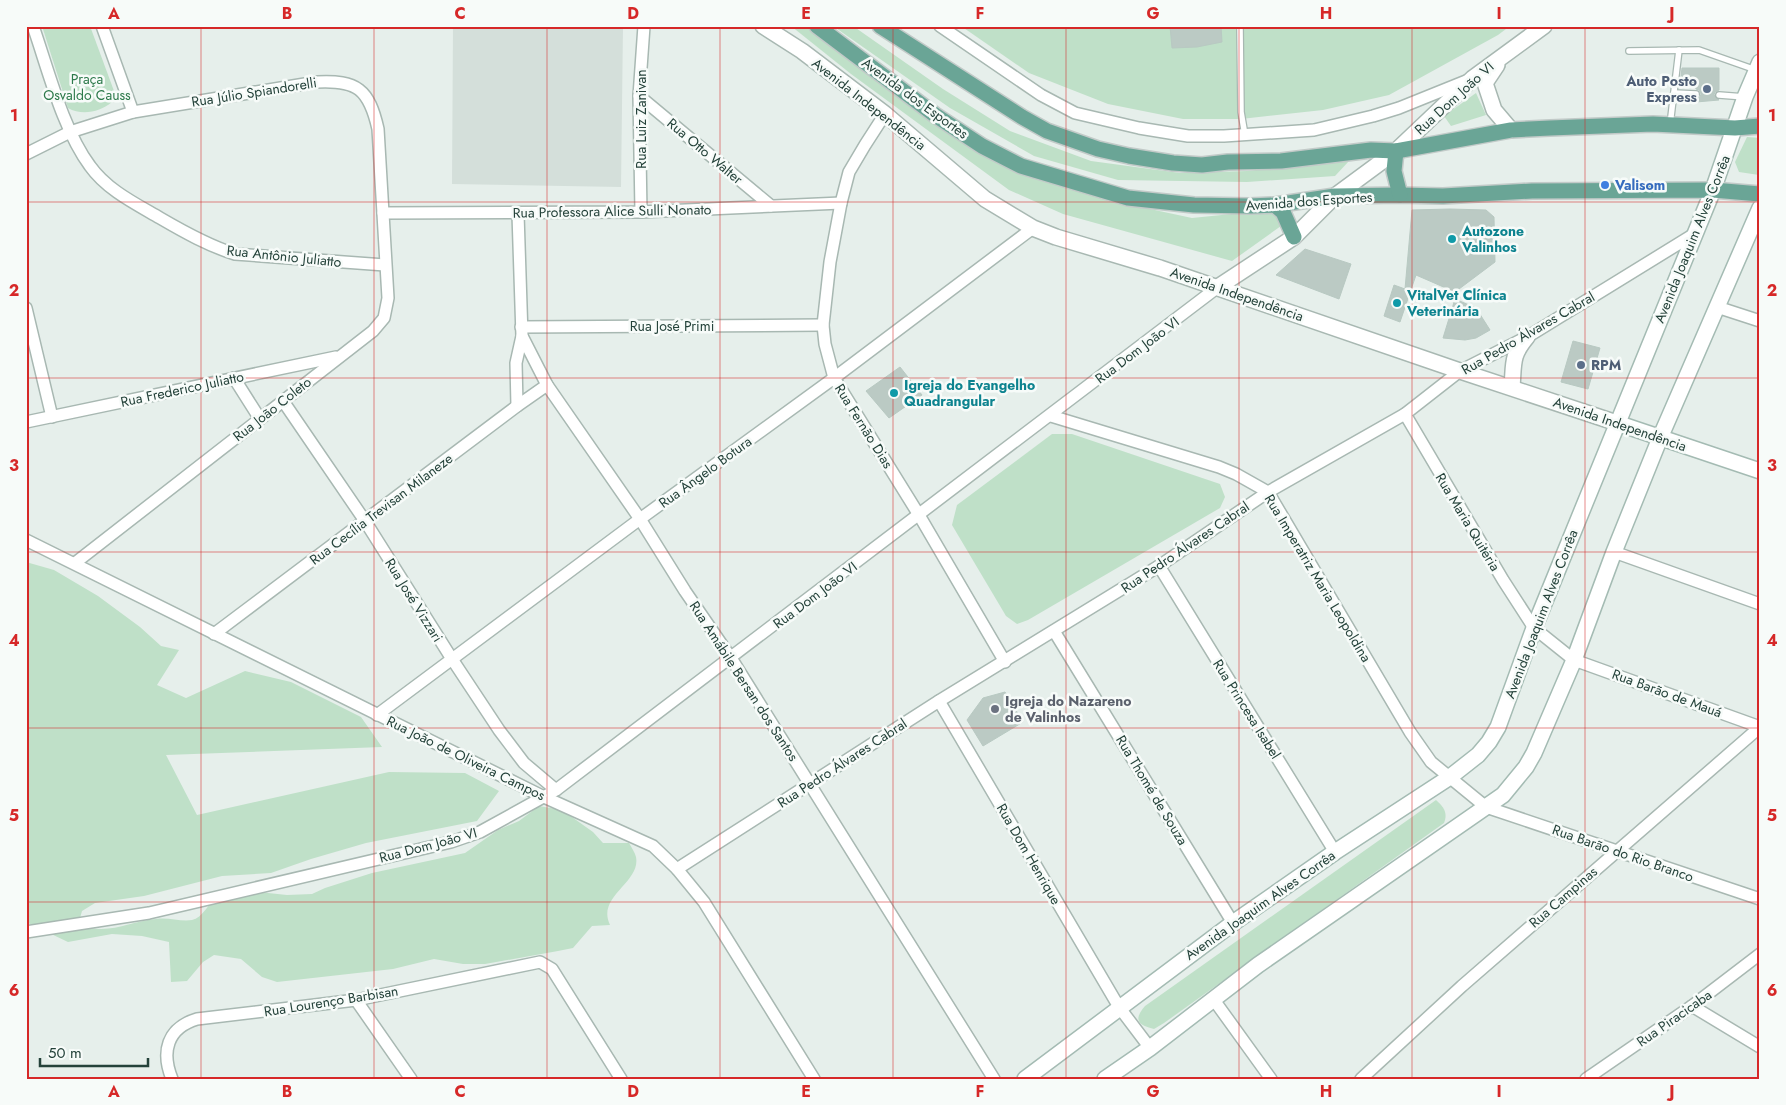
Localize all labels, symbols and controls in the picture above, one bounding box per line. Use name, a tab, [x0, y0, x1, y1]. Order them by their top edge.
text: A	[107, 2, 120, 25]
text: B	[282, 2, 292, 25]
text: C	[454, 2, 466, 25]
text: D	[627, 2, 639, 25]
text: E	[801, 2, 811, 25]
text: F	[976, 2, 984, 25]
text: G	[1146, 2, 1160, 25]
text: H	[1320, 2, 1332, 25]
text: I	[1496, 2, 1502, 25]
text: J	[1666, 2, 1675, 25]
street label: Avenida Independência	[808, 53, 930, 155]
street label: Avenida dos Esportes	[858, 53, 973, 144]
street label: Rua Dom João VI	[1410, 57, 1498, 139]
park label: Praça Osvaldo Causs	[43, 69, 131, 105]
street label: Rua Luiz Zanivan	[631, 69, 651, 169]
place label: Auto Posto Express	[1625, 71, 1698, 107]
street label: Rua Júlio Spiandorelli	[190, 72, 318, 112]
marker: Auto Posto Express	[1701, 83, 1713, 95]
text: 1	[10, 104, 18, 127]
text: 1	[1768, 104, 1776, 127]
street label: Rua Otto Walter	[663, 113, 747, 189]
street label: Avenida Joaquim Alves Corrêa	[1649, 152, 1735, 326]
place label: Valisom	[1614, 175, 1665, 195]
marker: Valisom	[1599, 179, 1611, 191]
street label: Avenida dos Esportes	[1245, 187, 1373, 215]
street label: Rua Professora Alice Sulli Nonato	[512, 199, 712, 223]
place label: Autozone Valinhos	[1461, 221, 1524, 257]
marker: Autozone Valinhos	[1446, 233, 1458, 245]
street label: Rua Antônio Juliatto	[226, 240, 343, 272]
street label: Avenida Independência	[1168, 262, 1306, 326]
text: 2	[9, 279, 19, 302]
text: 2	[1767, 279, 1777, 302]
place label: VitalVet Clínica Veterinária	[1406, 285, 1507, 321]
street label: Rua Pedro Álvares Cabral	[1458, 287, 1598, 379]
marker: VitalVet Clínica Veterinária	[1391, 297, 1403, 309]
street label: Rua Dom João VI	[1091, 312, 1183, 388]
street label: Rua José Primi	[630, 316, 714, 336]
place label: RPM	[1591, 355, 1621, 375]
marker: RPM	[1575, 359, 1587, 371]
street label: Rua Frederico Juliatto	[119, 366, 246, 412]
street label: Rua João Coleto	[229, 372, 316, 446]
place label: Igreja do Evangelho Quadrangular	[904, 375, 1035, 411]
street label: Rua Fernão Dias	[830, 380, 898, 472]
marker: Igreja do Evangelho Quadrangular	[888, 387, 900, 399]
street label: Avenida Independência	[1551, 392, 1689, 456]
street label: Rua Ângelo Botura	[654, 431, 756, 513]
street label: Rua Cecília Trevisan Milaneze	[305, 449, 457, 569]
text: 3	[9, 454, 19, 477]
text: 3	[1767, 454, 1777, 477]
street label: Rua Maria Quitéria	[1431, 469, 1505, 575]
street label: Rua Imperatriz Maria Leopoldina	[1260, 490, 1376, 666]
street label: Rua Pedro Álvares Cabral	[1117, 496, 1253, 598]
street label: Avenida Joaquim Alves Corrêa	[1500, 527, 1582, 701]
street label: Rua José Vizzari	[380, 554, 448, 646]
street label: Rua Dom João VI	[769, 557, 861, 633]
street label: Rua Amábile Bersan dos Santos	[685, 597, 803, 765]
text: 4	[8, 629, 20, 652]
text: 4	[1766, 629, 1778, 652]
street label: Rua Princesa Isabel	[1208, 655, 1286, 763]
street label: Rua Barão de Mauá	[1609, 664, 1725, 722]
place label: Igreja do Nazareno de Valinhos	[1005, 691, 1132, 727]
marker: Igreja do Nazareno de Valinhos	[989, 703, 1001, 715]
street label: Rua João de Oliveira Campos	[383, 711, 549, 805]
street label: Rua Pedro Álvares Cabral	[773, 713, 911, 813]
street label: Rua Thomé de Souza	[1111, 731, 1193, 849]
street label: Rua Dom Henrique	[992, 800, 1066, 908]
text: 5	[9, 804, 19, 827]
text: 5	[1767, 804, 1777, 827]
street label: Rua Barão do Rio Branco	[1550, 819, 1697, 887]
street label: Rua Dom João VI	[377, 822, 479, 868]
street label: Avenida Joaquim Alves Corrêa	[1181, 845, 1339, 965]
street label: Rua Campinas	[1524, 861, 1602, 932]
text: 6	[9, 979, 19, 1002]
text: 6	[1767, 979, 1777, 1002]
street label: Rua Lourenço Barbisan	[262, 981, 400, 1021]
street label: Rua Piracicaba	[1632, 985, 1716, 1051]
scale bar	[40, 1035, 148, 1067]
text: 50 m	[48, 1042, 82, 1064]
text: A	[107, 1080, 120, 1103]
text: B	[282, 1080, 292, 1103]
text: C	[454, 1080, 466, 1103]
text: D	[627, 1080, 639, 1103]
text: E	[801, 1080, 811, 1103]
text: F	[976, 1080, 984, 1103]
text: G	[1146, 1080, 1160, 1103]
text: H	[1320, 1080, 1332, 1103]
text: I	[1496, 1080, 1502, 1103]
text: J	[1666, 1080, 1675, 1103]

